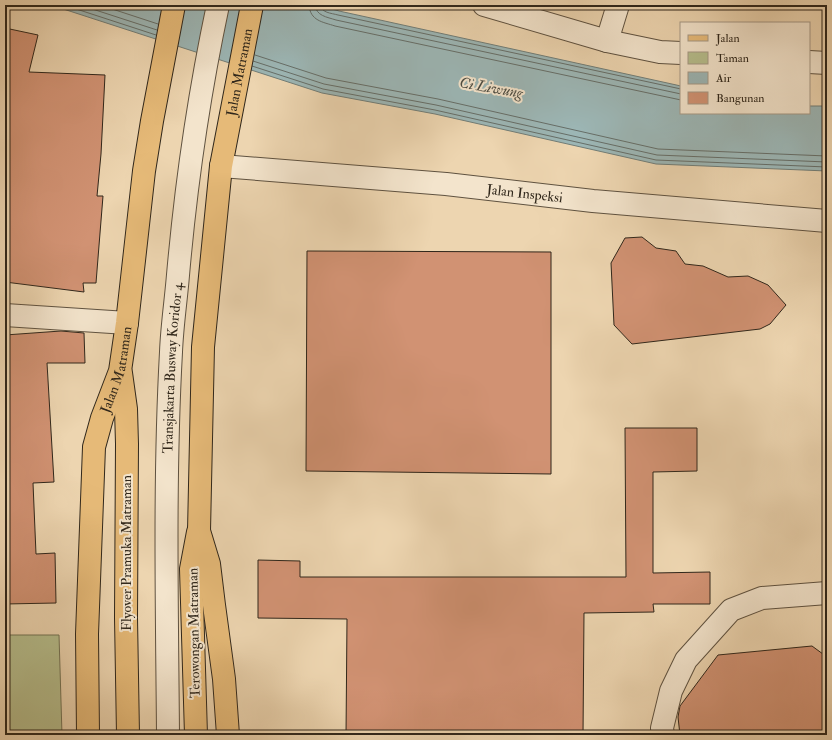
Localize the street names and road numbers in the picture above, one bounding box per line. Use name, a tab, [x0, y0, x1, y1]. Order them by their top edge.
street label: Jalan Matraman	[222, 27, 256, 119]
street label: Jalan Inspeksi	[485, 180, 564, 206]
street label: Transjakarta Busway Koridor 4	[159, 281, 186, 454]
street label: Jalan Matraman	[96, 325, 135, 416]
street label: Flyover Pramuka Matraman	[118, 475, 136, 631]
street label: Terowongan Matraman	[184, 568, 204, 698]

